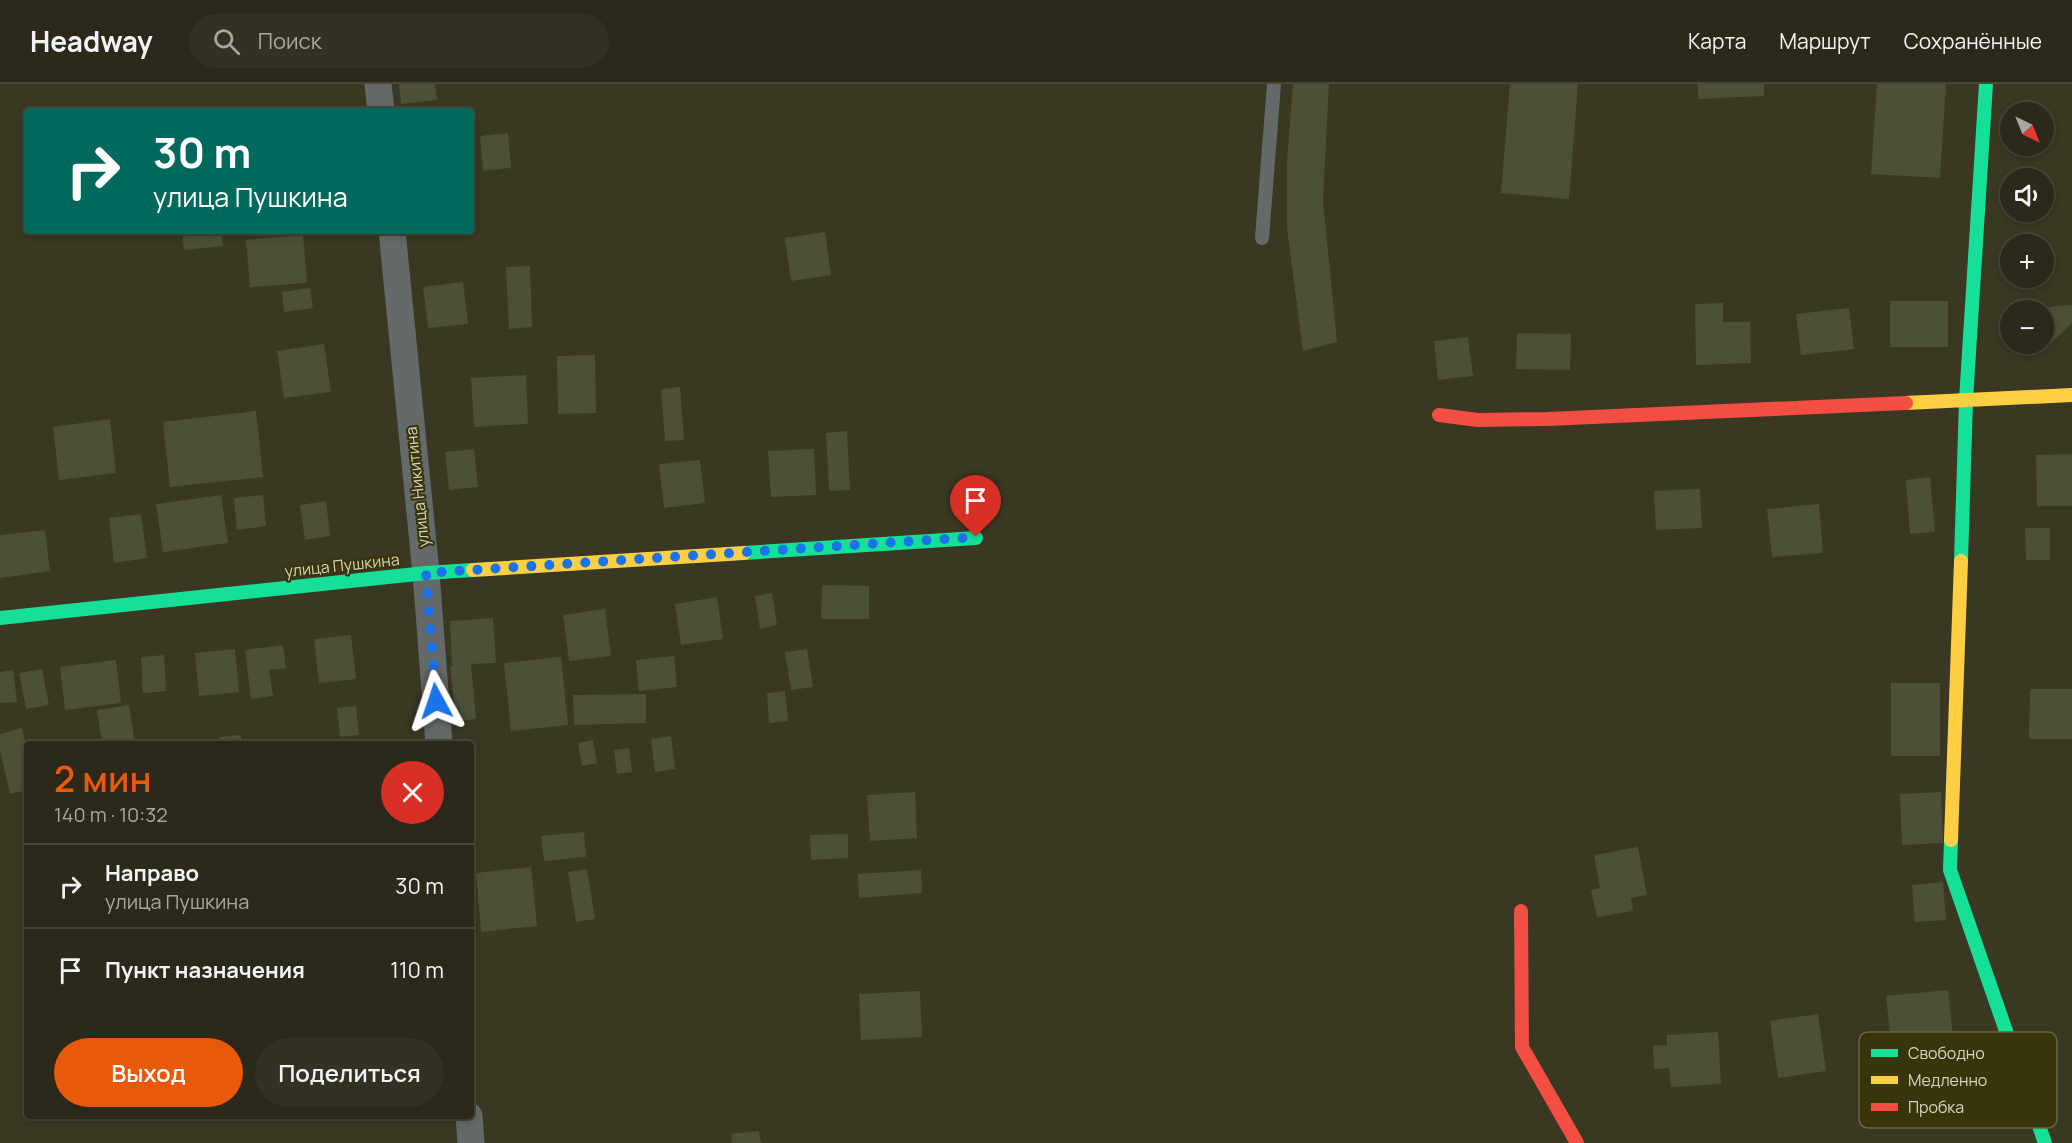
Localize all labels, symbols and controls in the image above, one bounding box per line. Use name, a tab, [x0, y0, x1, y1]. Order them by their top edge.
search box	[189, 14, 609, 68]
text: Headway	[30, 22, 153, 60]
icon: search	[210, 25, 243, 58]
text: Поиск	[258, 26, 322, 56]
text: Карта	[1688, 27, 1746, 55]
text: Маршрут	[1779, 27, 1871, 55]
text: Сохранённые	[1904, 27, 2042, 55]
north arrow	[2000, 102, 2054, 156]
map controls	[2000, 102, 2054, 354]
text: 30 m	[153, 123, 251, 181]
icon: right	[54, 132, 132, 210]
button: sound	[2000, 168, 2054, 222]
text: улица Пушкина	[153, 178, 348, 215]
button: +	[2000, 234, 2054, 288]
button: −	[2000, 300, 2054, 354]
street label: улица Никитина	[400, 426, 434, 548]
pin	[950, 475, 1001, 537]
icon: arrive	[959, 484, 992, 517]
street label: улица Пушкина	[283, 548, 401, 582]
position arrow	[404, 669, 468, 733]
text: 2 мин	[54, 754, 151, 803]
button: close	[381, 761, 444, 824]
text: 140 m · 10:32	[54, 801, 168, 828]
text: Направо	[105, 858, 199, 888]
icon: right	[54, 870, 87, 903]
text: 30 m	[395, 871, 444, 901]
text: улица Пушкина	[105, 888, 249, 915]
icon: arrive	[54, 954, 87, 987]
text: Пункт назначения	[105, 955, 305, 985]
text: 110 m	[390, 955, 444, 985]
legend	[1859, 1032, 2057, 1128]
button: Выход	[54, 1038, 243, 1107]
button: Поделиться	[255, 1038, 444, 1107]
text: Свободно	[1908, 1042, 1985, 1064]
text: Медленно	[1908, 1069, 1987, 1091]
text: Пробка	[1908, 1096, 1964, 1118]

